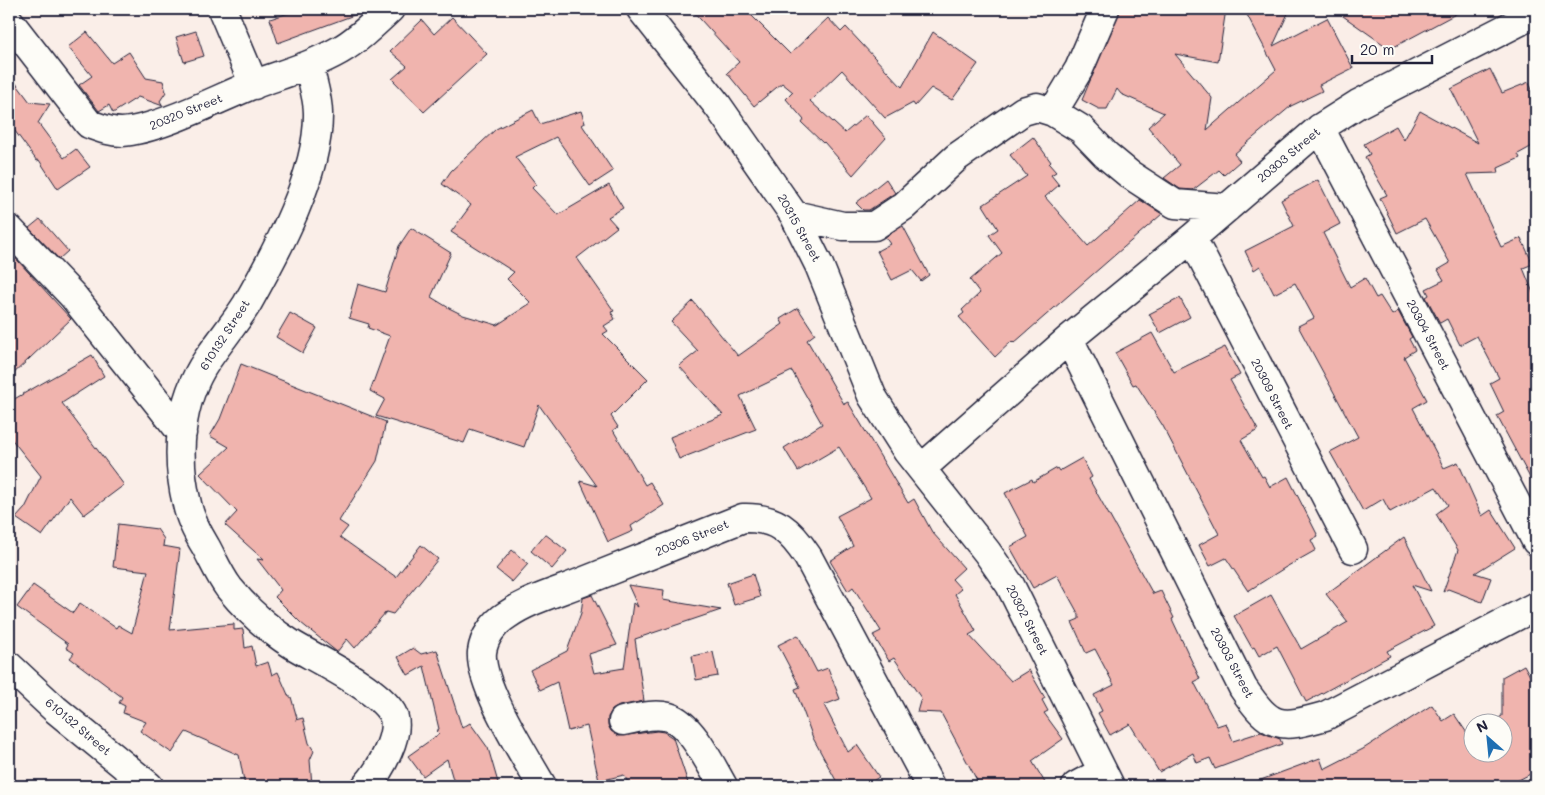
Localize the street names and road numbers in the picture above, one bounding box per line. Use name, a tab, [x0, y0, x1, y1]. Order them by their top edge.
street label: 20320 Street	[147, 89, 224, 133]
street label: 20303 Street	[1253, 123, 1323, 185]
street label: 20315 Street	[775, 191, 825, 264]
street label: 610132 Street	[195, 296, 253, 373]
street label: 20304 Street	[1404, 297, 1454, 373]
street label: 20309 Street	[1248, 355, 1298, 432]
street label: 20306 Street	[653, 515, 731, 559]
street label: 20302 Street	[1003, 581, 1053, 658]
street label: 20303 Street	[1208, 625, 1258, 701]
street label: 610132 Street	[42, 694, 115, 758]

